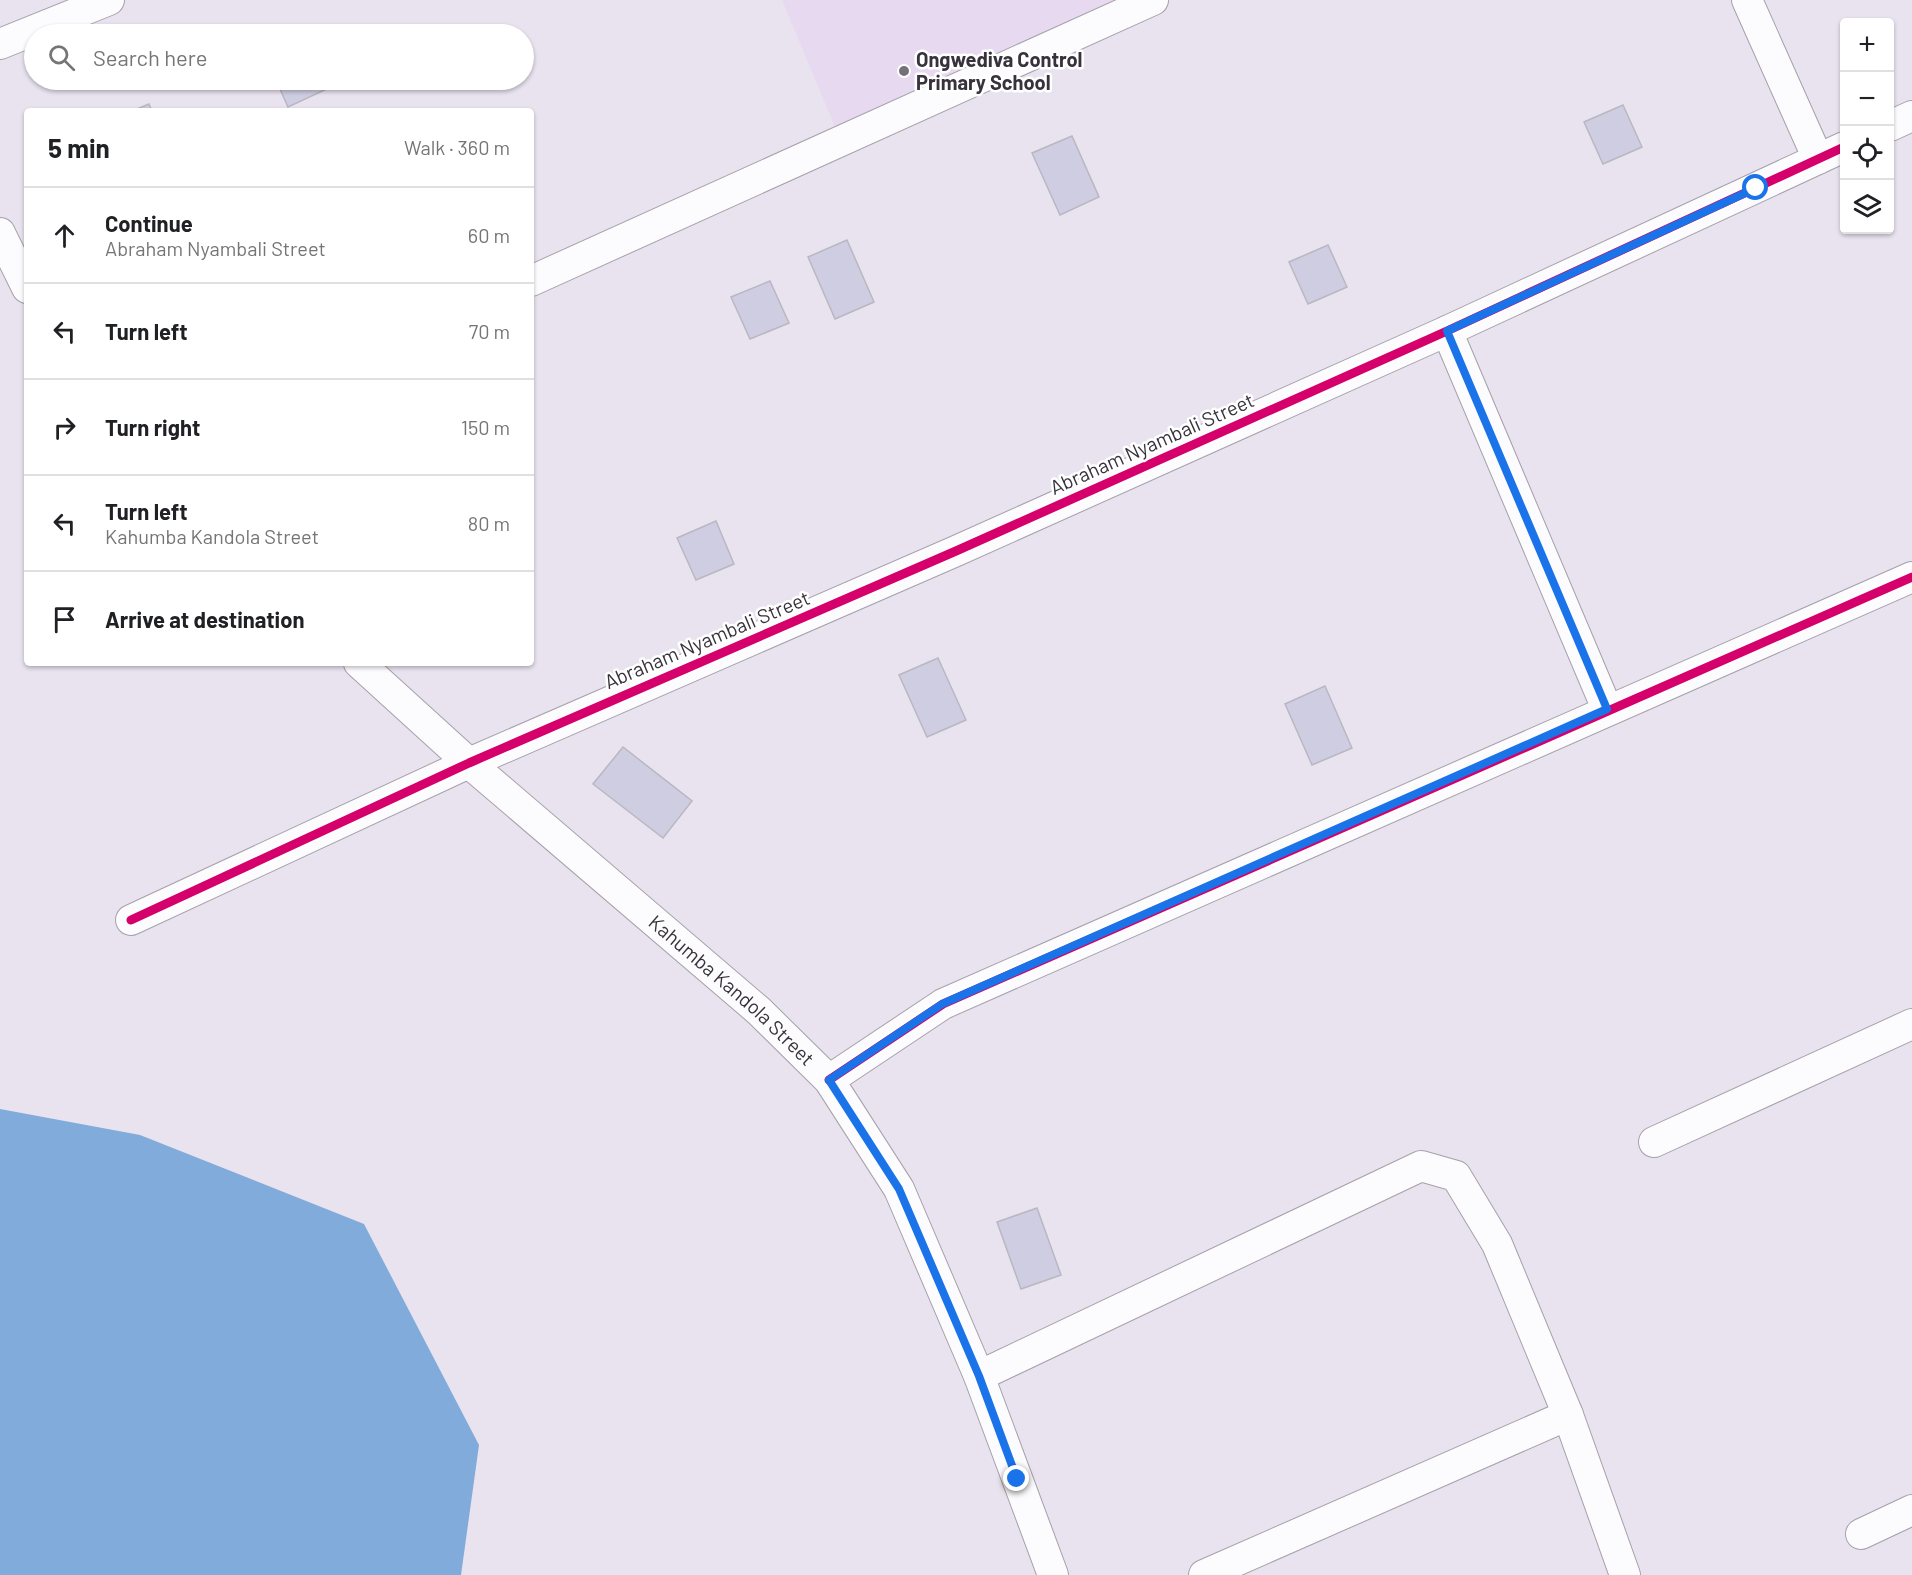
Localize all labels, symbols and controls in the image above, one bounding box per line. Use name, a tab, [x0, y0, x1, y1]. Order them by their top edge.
map controls	[1840, 18, 1894, 234]
button: +	[1840, 18, 1894, 72]
search box	[24, 24, 534, 90]
icon: search	[45, 41, 78, 74]
text: Search here	[93, 44, 207, 70]
place label: Ongwediva Control Primary School	[916, 47, 1082, 94]
marker: Ongwediva Control Primary School	[897, 64, 911, 78]
button: −	[1840, 72, 1894, 126]
button: locate	[1840, 126, 1894, 180]
text: 5 min	[48, 132, 110, 163]
text: Walk · 360 m	[404, 135, 510, 159]
route start	[1742, 174, 1768, 200]
button: layers	[1840, 180, 1894, 234]
text: Continue	[105, 210, 193, 236]
icon: ahead	[48, 219, 81, 252]
text: 60 m	[468, 223, 510, 247]
text: Abraham Nyambali Street	[105, 236, 326, 260]
icon: left	[48, 315, 81, 348]
text: Turn left	[105, 318, 188, 344]
text: 70 m	[469, 319, 510, 343]
street label: Abraham Nyambali Street	[1046, 387, 1257, 499]
icon: right	[48, 411, 81, 444]
text: Turn right	[105, 414, 200, 440]
text: 150 m	[461, 415, 510, 439]
text: Turn left	[105, 498, 188, 524]
icon: left	[48, 507, 81, 540]
text: 80 m	[468, 511, 510, 535]
text: Kahumba Kandola Street	[105, 524, 319, 548]
street label: Abraham Nyambali Street	[600, 585, 813, 693]
icon: arrive	[48, 603, 81, 636]
text: Arrive at destination	[105, 606, 304, 632]
street label: Kahumba Kandola Street	[644, 909, 820, 1070]
route end	[1003, 1465, 1029, 1491]

